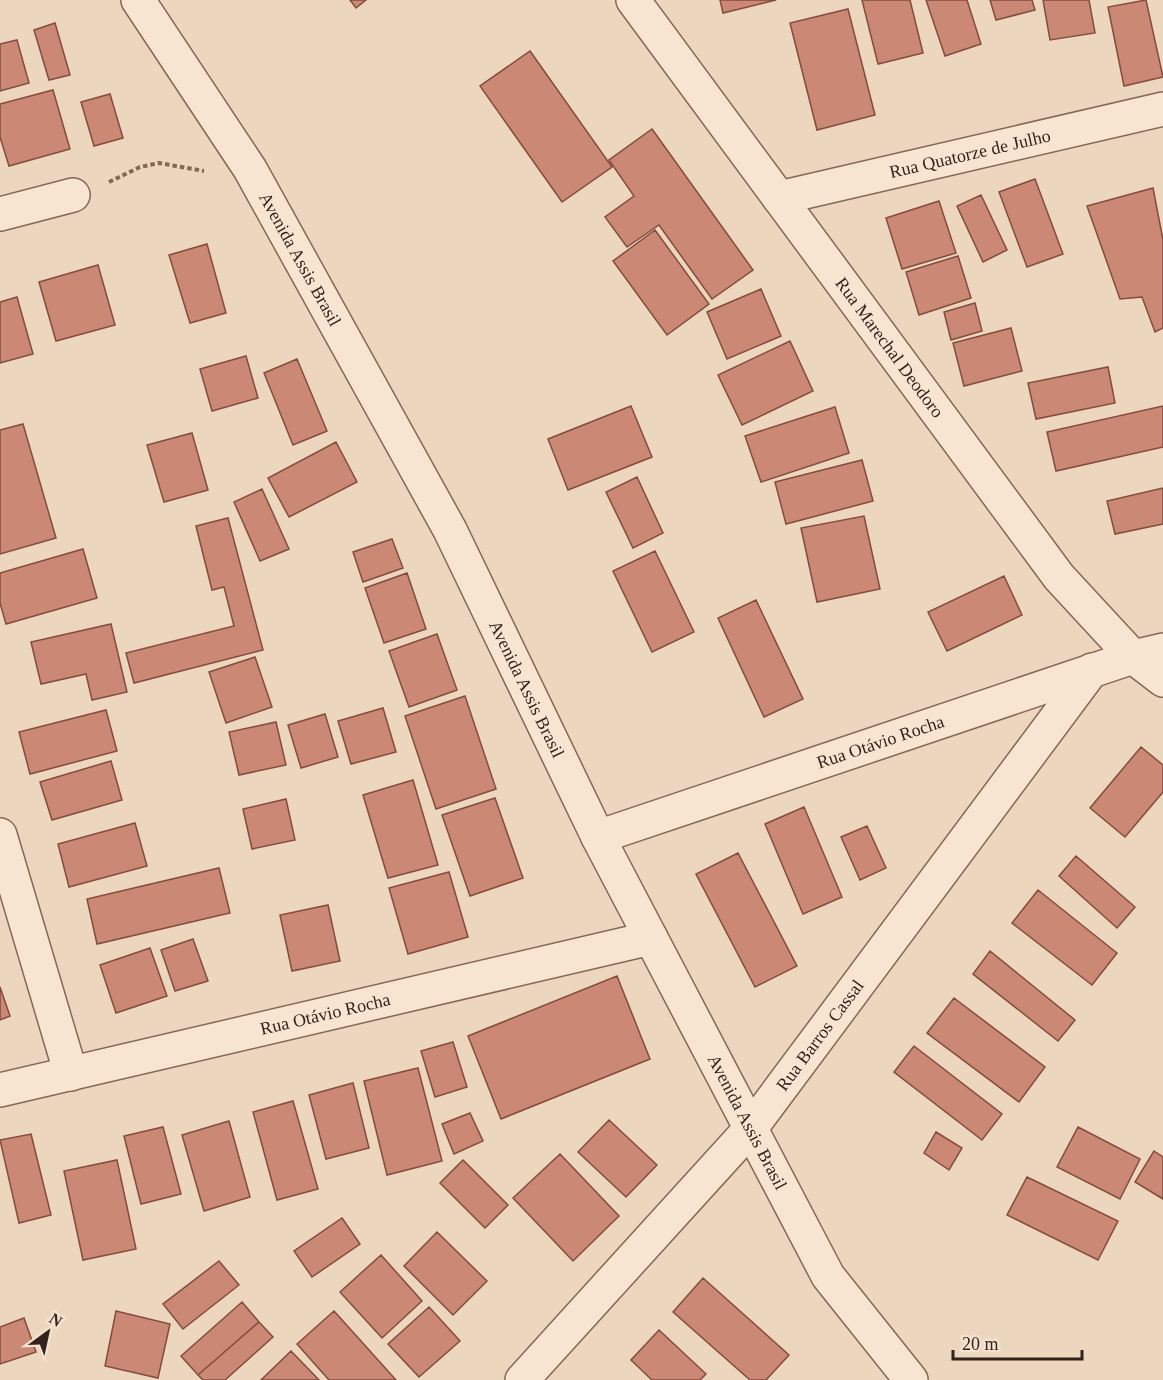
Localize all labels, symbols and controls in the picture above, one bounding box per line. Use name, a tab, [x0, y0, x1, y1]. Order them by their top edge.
street label: Rua Quatorze de Julho	[888, 125, 1052, 182]
street label: Avenida Assis Brasil	[255, 189, 345, 330]
street label: Rua Marechal Deodoro	[831, 274, 948, 421]
street label: Avenida Assis Brasil	[485, 617, 568, 761]
street label: Rua Otávio Rocha	[814, 711, 947, 773]
street label: Rua Barros Cassal	[772, 976, 868, 1095]
street label: Rua Otávio Rocha	[258, 989, 392, 1039]
street label: Avenida Assis Brasil	[704, 1051, 791, 1193]
north arrow	[18, 1302, 78, 1362]
text: N	[46, 1310, 66, 1330]
scale bar	[953, 1323, 1082, 1361]
text: 20 m	[962, 1334, 999, 1354]

